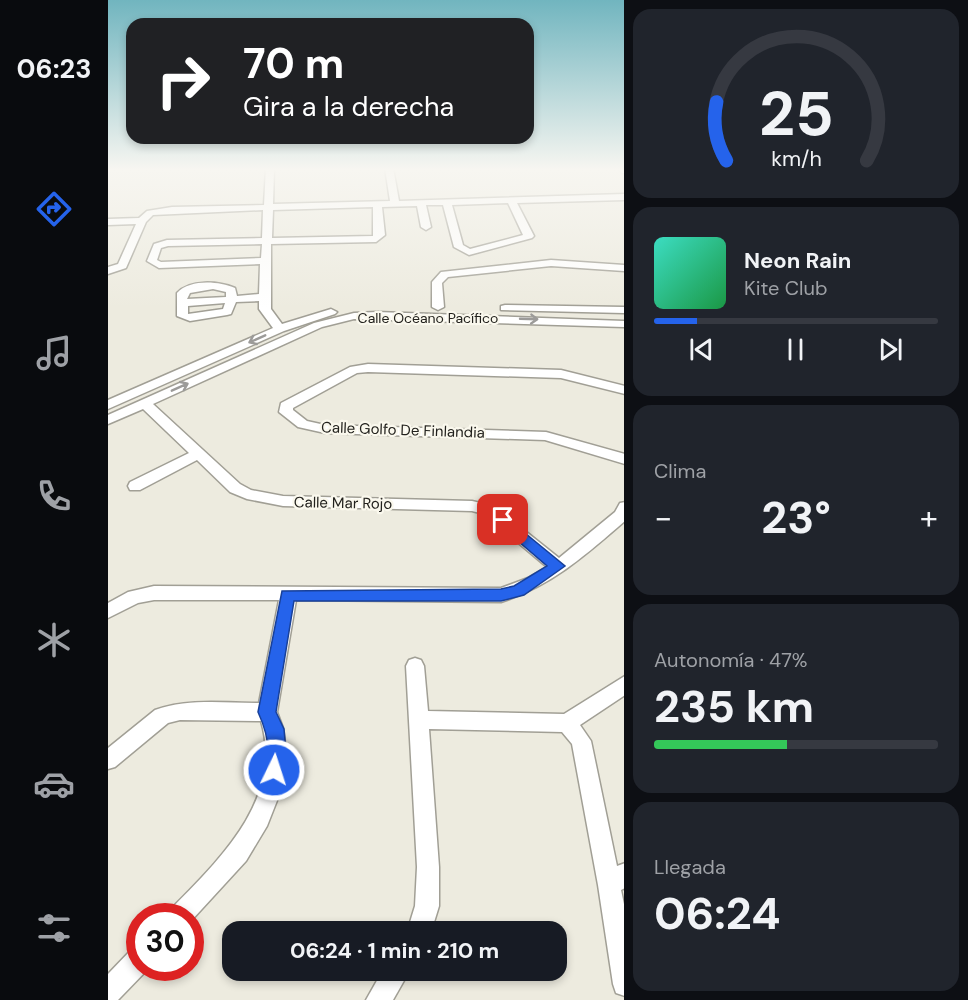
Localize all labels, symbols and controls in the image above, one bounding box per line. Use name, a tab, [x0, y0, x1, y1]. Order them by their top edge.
text: 70 m	[243, 36, 344, 91]
icon: right	[144, 42, 222, 120]
text: 06:23	[17, 51, 91, 86]
text: 25	[759, 73, 833, 154]
text: Gira a la derecha	[243, 89, 454, 124]
text: km/h	[771, 145, 821, 173]
icon: directions	[33, 188, 75, 230]
text: Neon Rain	[744, 246, 851, 275]
text: Kite Club	[744, 275, 828, 301]
street label: Calle Océano Pacífico	[358, 309, 498, 327]
one-way arrow	[519, 313, 539, 324]
icon: music	[33, 332, 75, 374]
icon: previous	[685, 333, 718, 366]
icon: pause	[779, 333, 812, 366]
icon: next	[874, 333, 907, 366]
one-way arrow	[248, 334, 266, 345]
one-way arrow	[171, 380, 189, 392]
street label: Calle Golfo De Finlandia	[321, 417, 485, 443]
text: Clima	[654, 458, 706, 484]
icon: phone	[33, 475, 75, 517]
text: 23°	[761, 488, 831, 547]
street label: Calle Mar Rojo	[294, 492, 392, 514]
pin	[477, 494, 528, 545]
text: −	[654, 496, 672, 539]
text: +	[920, 496, 938, 539]
icon: arrive	[486, 503, 519, 536]
icon: climate	[33, 619, 75, 661]
text: Autonomía · 47%	[654, 647, 808, 673]
text: 235 km	[654, 677, 814, 736]
position arrow	[242, 738, 306, 802]
icon: car	[33, 763, 75, 805]
text: Llegada	[654, 854, 726, 880]
text: 06:24	[654, 884, 781, 943]
speed limit sign: 30	[126, 903, 204, 981]
icon: filters	[33, 907, 75, 949]
text: 06:24 · 1 min · 210 m	[290, 936, 499, 965]

